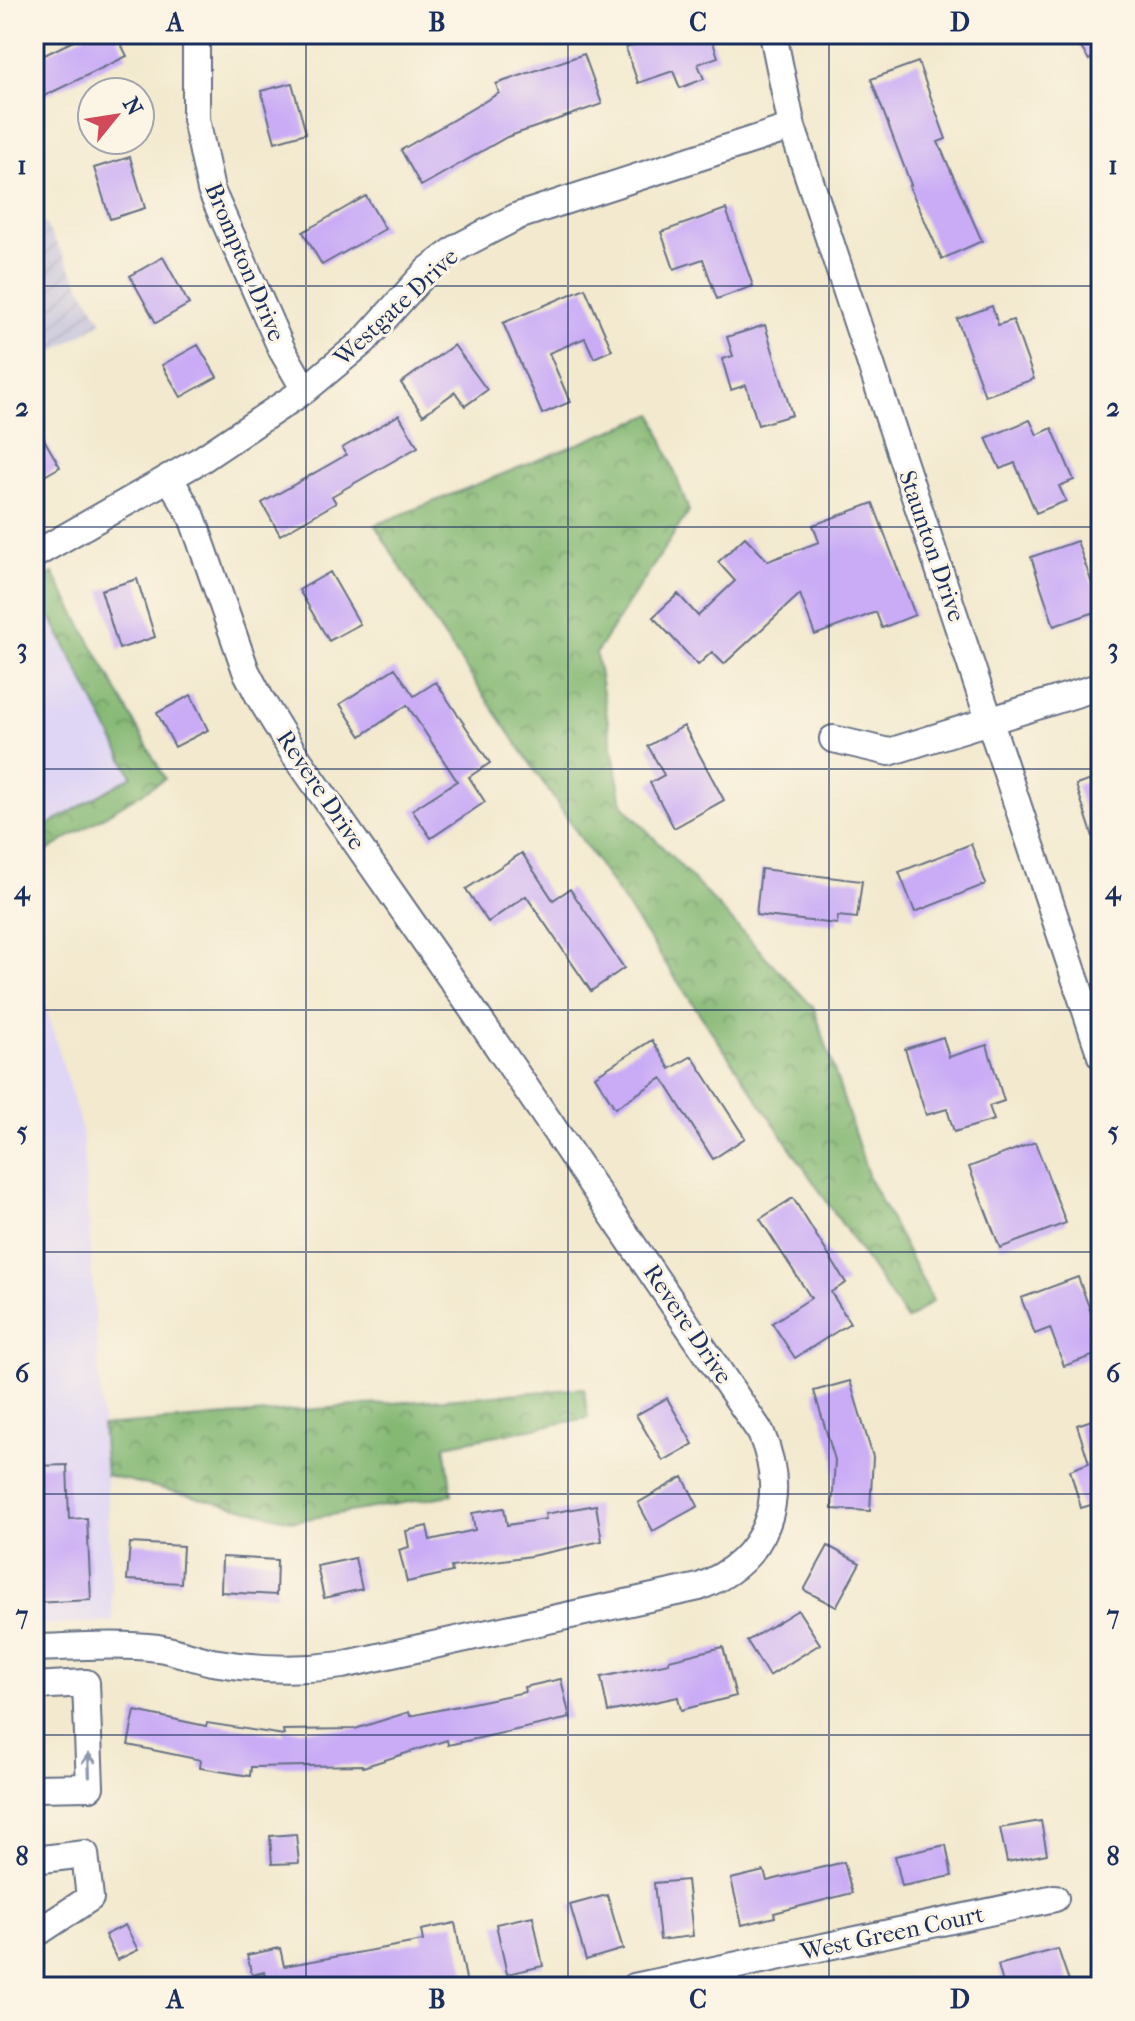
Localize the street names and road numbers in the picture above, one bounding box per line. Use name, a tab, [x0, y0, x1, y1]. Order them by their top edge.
street label: Brompton Drive	[199, 179, 291, 345]
street label: Westgate Drive	[327, 242, 464, 372]
street label: Staunton Drive	[893, 467, 971, 625]
street label: Revere Drive	[271, 725, 371, 855]
street label: Revere Drive	[638, 1259, 738, 1389]
street label: West Green Court	[797, 1900, 987, 1966]

